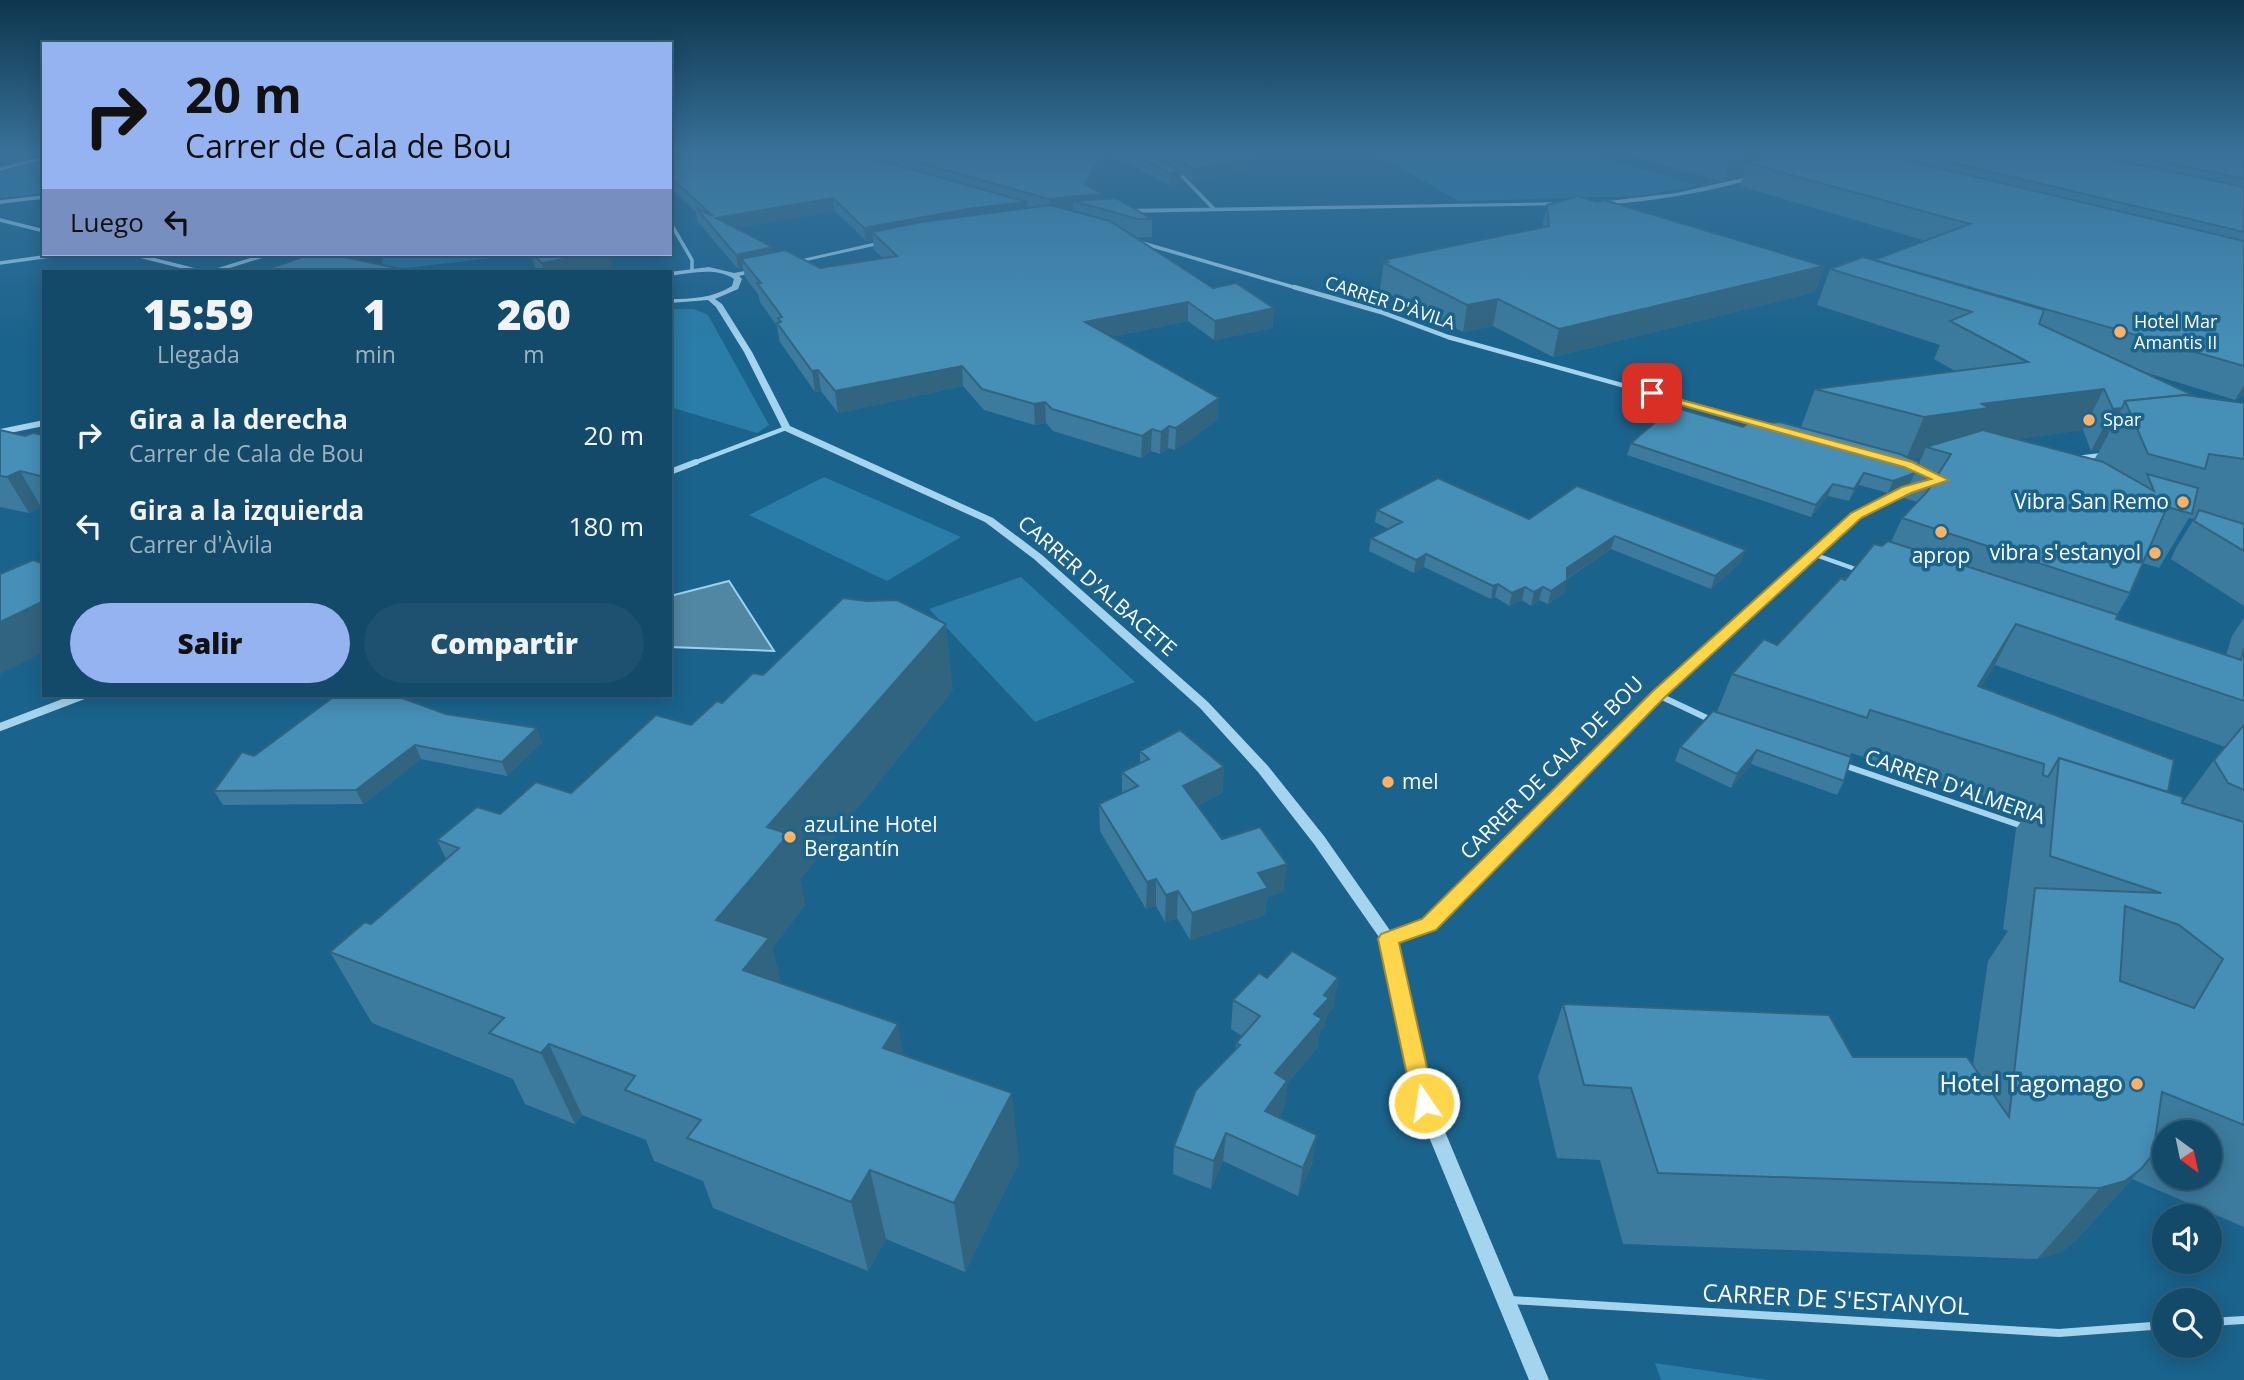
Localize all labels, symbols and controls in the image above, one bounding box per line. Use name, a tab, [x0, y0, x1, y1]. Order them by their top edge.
text: 20 m	[185, 61, 302, 127]
icon: right	[70, 70, 161, 161]
text: Carrer de Cala de Bou	[185, 124, 512, 167]
icon: left	[158, 203, 196, 241]
text: Luego	[70, 204, 144, 240]
street label: CARRER D'ÀVILA	[1322, 270, 1459, 335]
text: 15:59	[143, 285, 254, 342]
text: 1	[363, 285, 388, 342]
text: 260	[497, 285, 571, 342]
place label: Hotel Mar Amantis II	[2134, 309, 2218, 354]
marker: Hotel Mar Amantis II	[2112, 324, 2128, 340]
text: Llegada	[157, 338, 240, 370]
text: min	[355, 338, 396, 370]
text: m	[523, 338, 545, 370]
pin	[1622, 363, 1682, 423]
icon: arrive	[1633, 374, 1671, 412]
text: Gira a la derecha	[129, 401, 348, 437]
place label: Spar	[2103, 407, 2142, 431]
marker: Spar	[2081, 412, 2097, 428]
icon: right	[70, 416, 108, 454]
text: 20 m	[583, 417, 644, 453]
text: Carrer de Cala de Bou	[129, 437, 364, 469]
place label: Vibra San Remo	[2014, 487, 2169, 515]
text: Gira a la izquierda	[129, 492, 364, 528]
marker: Vibra San Remo	[2175, 494, 2191, 510]
icon: left	[70, 507, 108, 545]
text: 180 m	[569, 508, 644, 544]
street label: CARRER D'ALBACETE	[1012, 509, 1183, 662]
marker: aprop	[1933, 524, 1949, 540]
text: Carrer d'Àvila	[129, 528, 273, 560]
place label: vibra s'estanyol	[1990, 538, 2141, 566]
place label: aprop	[1912, 541, 1970, 569]
marker: vibra s'estanyol	[2147, 545, 2163, 561]
button: Salir	[70, 603, 350, 683]
button: Compartir	[364, 603, 644, 683]
street label: CARRER DE CALA DE BOU	[1453, 669, 1649, 865]
street label: CARRER D'ALMERIA	[1861, 742, 2050, 830]
place label: mel	[1402, 767, 1439, 795]
marker: mel	[1380, 774, 1396, 790]
place label: azuLine Hotel Bergantín	[804, 810, 937, 862]
marker: azuLine Hotel Bergantín	[782, 829, 798, 845]
position arrow	[1387, 1066, 1461, 1140]
place label: Hotel Tagomago	[1939, 1066, 2123, 1099]
marker: Hotel Tagomago	[2129, 1076, 2145, 1092]
north arrow	[2152, 1120, 2222, 1190]
map controls	[2152, 1120, 2222, 1358]
button: sound	[2152, 1204, 2222, 1274]
street label: CARRER DE S'ESTANYOL	[1702, 1275, 1970, 1322]
button: search	[2152, 1288, 2222, 1358]

